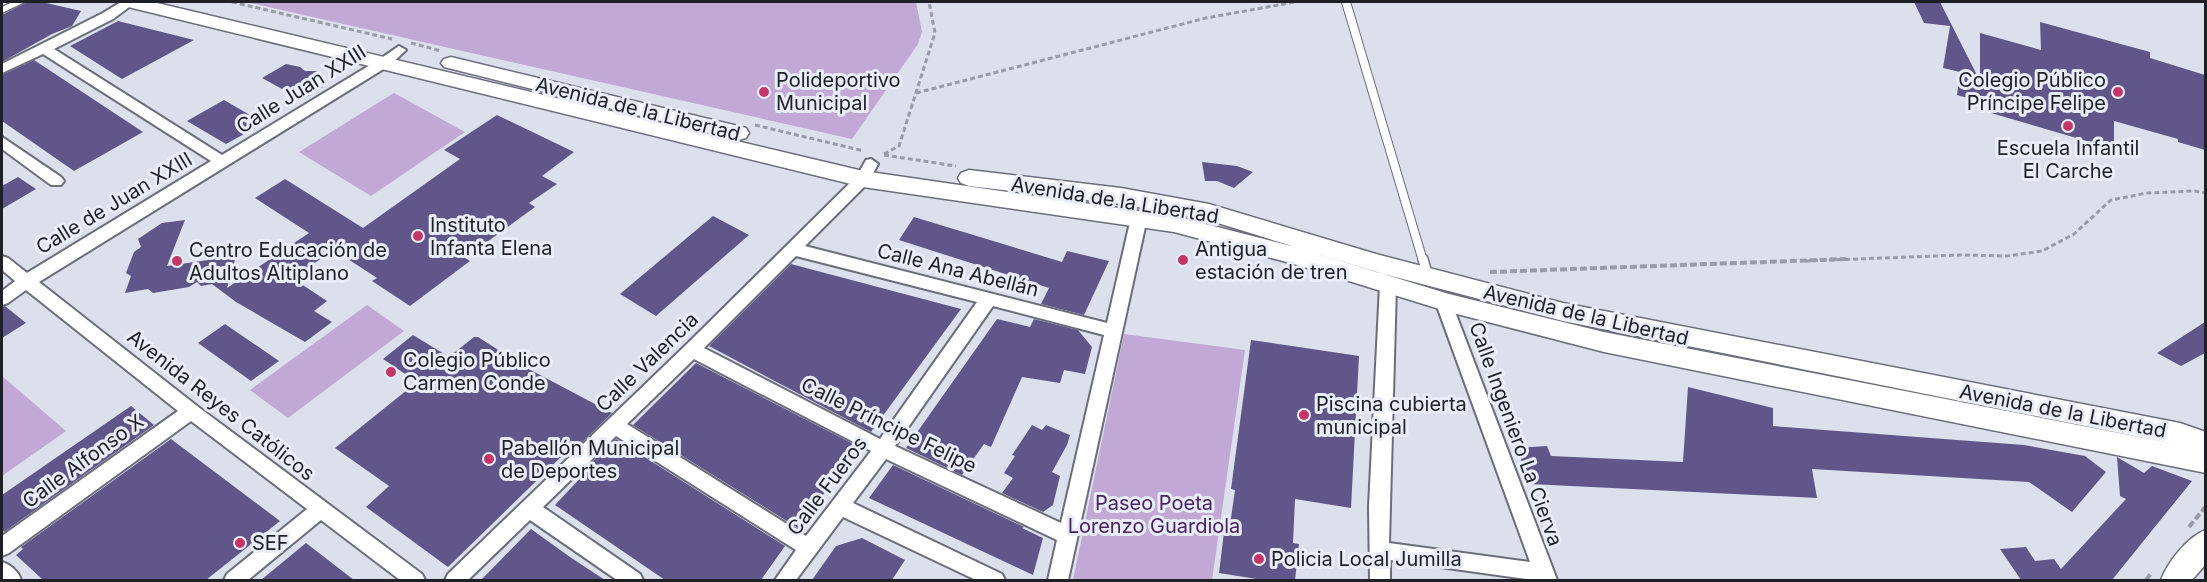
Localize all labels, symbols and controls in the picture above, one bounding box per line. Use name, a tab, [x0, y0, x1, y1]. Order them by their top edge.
street label: Calle Juan XXIII	[232, 40, 370, 138]
place label: Polideportivo Municipal	[776, 68, 901, 115]
place label: Colegio Público Príncipe Felipe	[1958, 68, 2106, 115]
street label: Avenida de la Libertad	[533, 72, 743, 146]
marker: Polideportivo Municipal	[757, 85, 771, 99]
marker: Colegio Público Príncipe Felipe	[2111, 85, 2125, 99]
marker: Escuela Infantil El Carche	[2061, 119, 2075, 133]
place label: Escuela Infantil El Carche	[1997, 136, 2139, 183]
street label: Calle de Juan XXIII	[32, 147, 196, 259]
street label: Avenida de la Libertad	[1009, 172, 1221, 228]
place label: Instituto Infanta Elena	[430, 213, 552, 260]
marker: Instituto Infanta Elena	[411, 229, 425, 243]
place label: Antigua estación de tren	[1195, 237, 1348, 284]
place label: Centro Educación de Adultos Altiplano	[189, 238, 387, 285]
street label: Calle Ana Abellán	[875, 238, 1041, 302]
marker: Antigua estación de tren	[1176, 253, 1190, 267]
marker: Centro Educación de Adultos Altiplano	[170, 254, 184, 268]
street label: Avenida de la Libertad	[1481, 280, 1691, 350]
street label: Calle Valencia	[591, 307, 703, 417]
street label: Calle Ingeniero La Cierva	[1464, 319, 1568, 549]
street label: Avenida Reyes Católicos	[123, 324, 319, 486]
place label: Colegio Público Carmen Conde	[403, 348, 551, 395]
marker: Colegio Público Carmen Conde	[384, 365, 398, 379]
street label: Calle Príncipe Felipe	[797, 372, 981, 478]
street label: Avenida de la Libertad	[1958, 379, 2168, 443]
place label: Piscina cubierta municipal	[1316, 392, 1467, 439]
marker: Piscina cubierta municipal	[1297, 408, 1311, 422]
street label: Calle Alfonso X	[18, 409, 149, 513]
street label: Calle Fueros	[782, 432, 872, 540]
place label: Pabellón Municipal de Deportes	[501, 436, 679, 483]
marker: Pabellón Municipal de Deportes	[482, 452, 496, 466]
park label: Paseo Poeta Lorenzo Guardiola	[1068, 491, 1240, 538]
place label: SEF	[252, 531, 289, 555]
marker: SEF	[233, 536, 247, 550]
place label: Policia Local Jumilla	[1271, 547, 1462, 571]
marker: Policia Local Jumilla	[1252, 552, 1266, 566]

